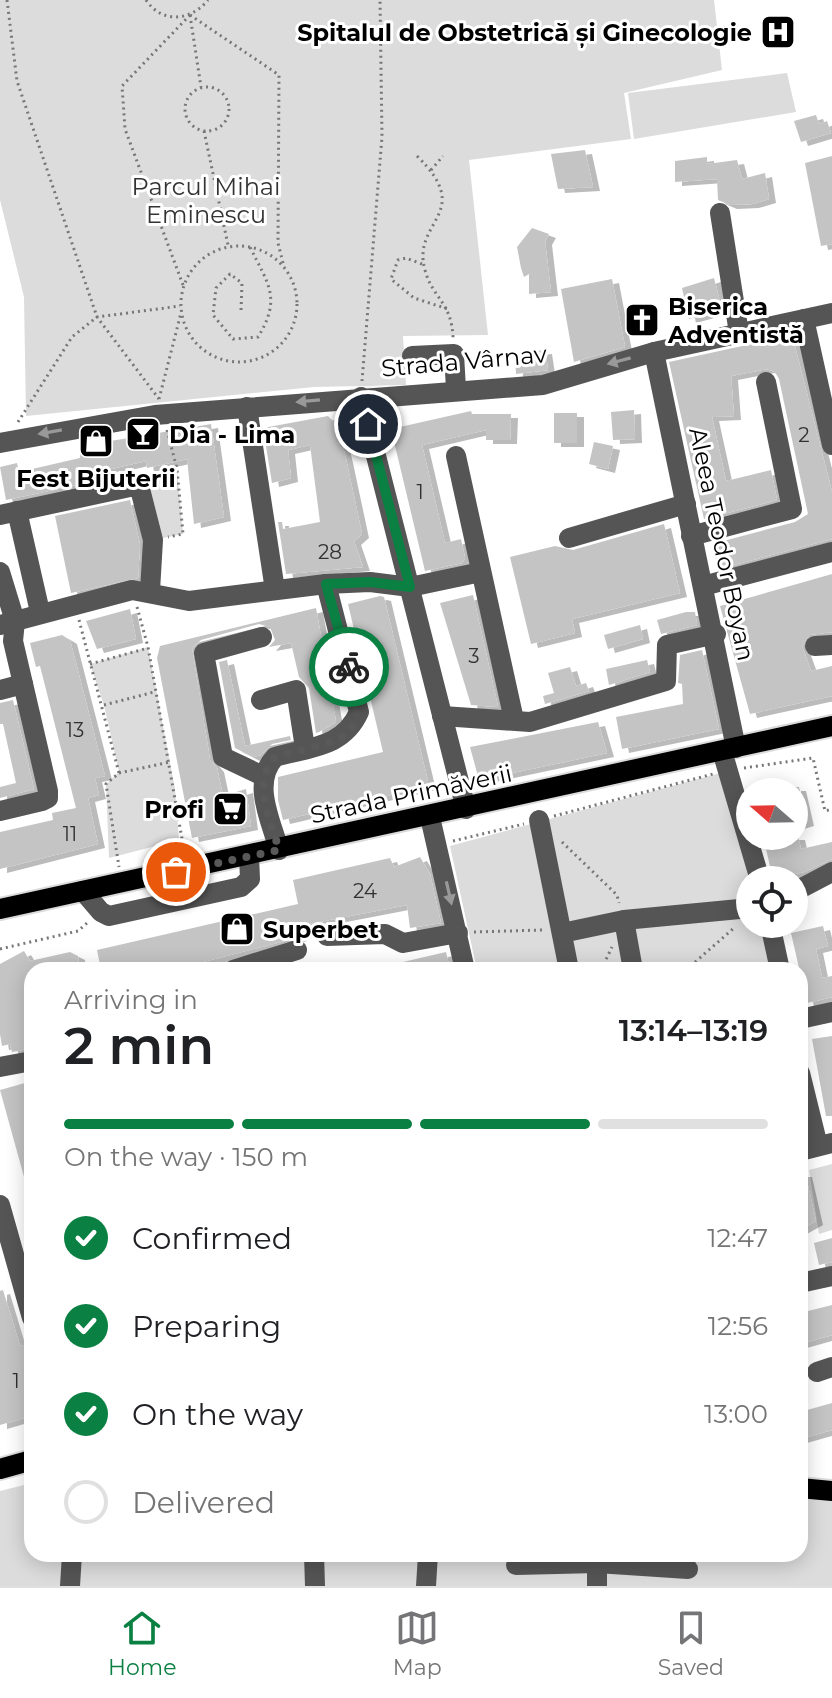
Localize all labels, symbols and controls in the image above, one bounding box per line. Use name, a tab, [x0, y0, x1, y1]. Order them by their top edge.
hospital icon: Spitalul de Obstetrică și Ginecologie	[759, 13, 797, 51]
place label: Spitalul de Obstetrică și Ginecologie	[297, 18, 752, 48]
park label: Parcul Mihai Eminescu	[132, 172, 280, 229]
place label: Biserica Adventistă	[667, 292, 804, 349]
church icon: Biserica Adventistă	[623, 301, 661, 339]
street label: Strada Vârnav	[380, 339, 548, 383]
one-way arrow	[607, 356, 632, 368]
pin	[334, 390, 402, 458]
one-way arrow	[295, 395, 320, 408]
icon: home	[346, 402, 390, 446]
bar icon: Dia - Lima	[124, 415, 162, 453]
place label: Dia - Lima	[169, 420, 295, 449]
shop icon: Fest Bijuterii	[77, 422, 115, 460]
house number: 2	[798, 423, 810, 447]
street label: Aleea Teodor Boyan	[683, 425, 761, 663]
one-way arrow	[37, 427, 62, 439]
place label: Fest Bijuterii	[16, 464, 176, 493]
house number: 1	[416, 480, 424, 504]
house number: 28	[318, 540, 342, 564]
courier	[309, 627, 389, 707]
house number: 3	[468, 644, 480, 668]
icon: bike	[327, 645, 371, 689]
house number: 13	[66, 718, 84, 742]
street label: Strada Primăverii	[307, 758, 515, 830]
north arrow	[736, 778, 808, 850]
map controls	[736, 778, 808, 938]
supermarket icon: Profi	[211, 790, 249, 828]
place label: Profi	[144, 795, 204, 824]
house number: 11	[63, 822, 77, 846]
pin	[142, 838, 210, 906]
icon: bag	[154, 850, 198, 894]
button: locate	[736, 866, 808, 938]
house number: 24	[353, 879, 377, 903]
one-way arrow	[443, 880, 456, 905]
shop icon: Superbet	[218, 910, 256, 948]
place label: Superbet	[263, 915, 379, 944]
text: Arriving in	[64, 984, 198, 1016]
text: 13:14–13:19	[619, 1012, 768, 1049]
text: 2 min	[64, 1014, 214, 1077]
text: On the way · 150 m	[64, 1141, 308, 1173]
icon: check	[64, 1216, 108, 1260]
text: Confirmed	[132, 1220, 292, 1257]
text: 12:47	[707, 1222, 768, 1254]
icon: check	[64, 1304, 108, 1348]
text: Preparing	[132, 1308, 281, 1345]
text: 12:56	[708, 1310, 768, 1342]
house number: 1	[12, 1369, 20, 1393]
icon: check	[64, 1392, 108, 1436]
text: On the way	[132, 1396, 303, 1433]
text: 13:00	[704, 1398, 768, 1430]
text: Delivered	[132, 1484, 275, 1521]
tab: Home	[108, 1606, 176, 1681]
tab: Map	[393, 1606, 442, 1681]
tab: Saved	[658, 1606, 724, 1681]

